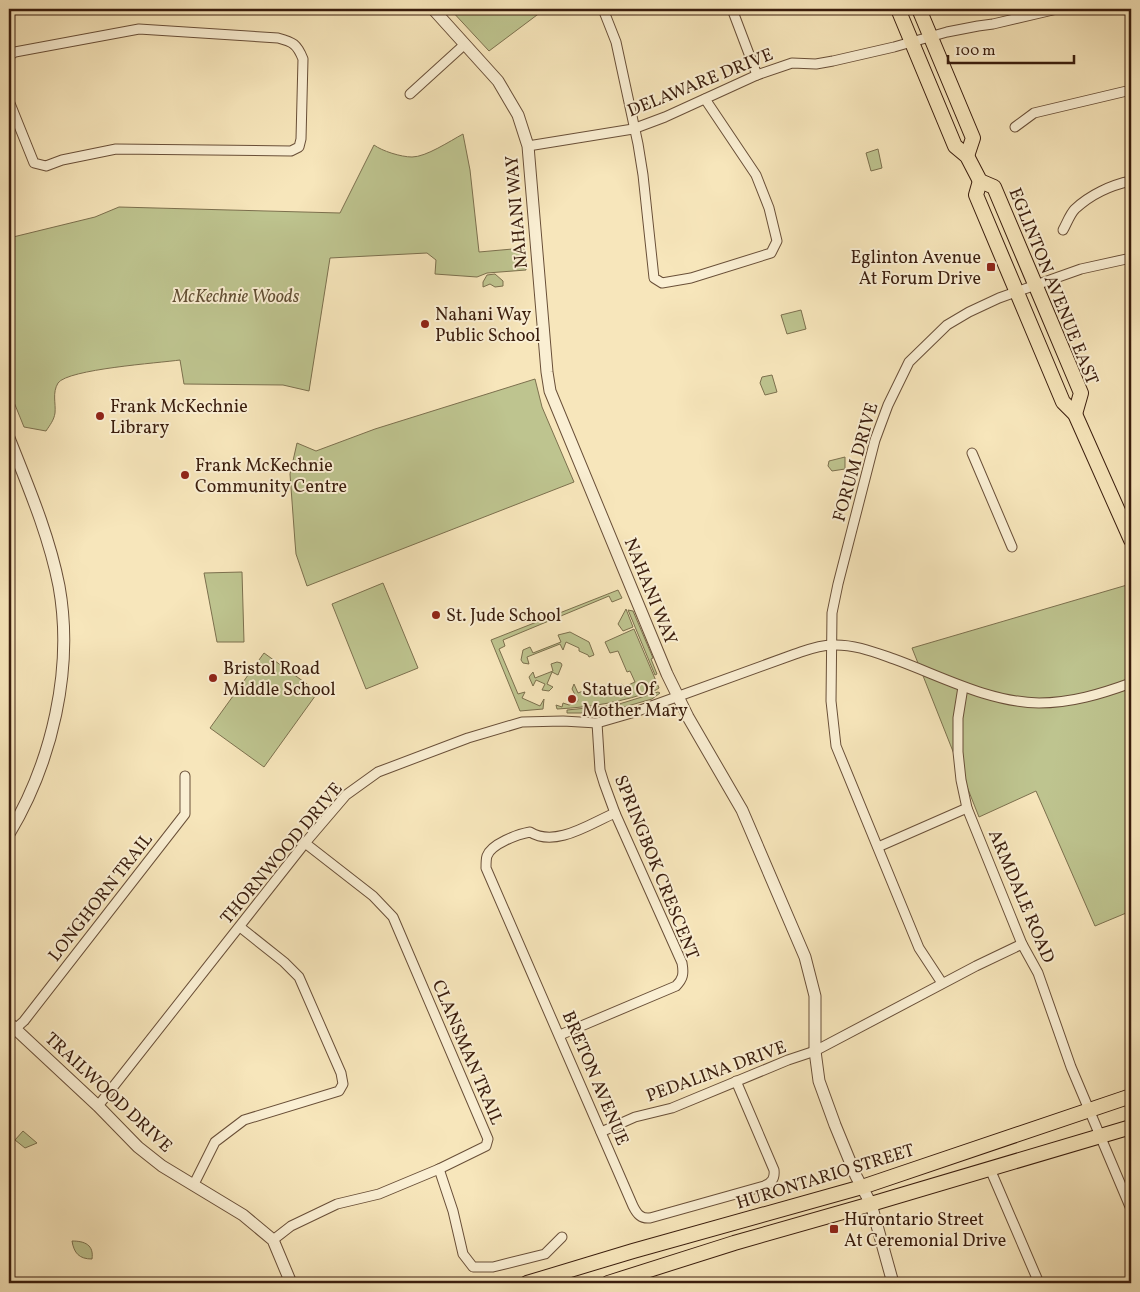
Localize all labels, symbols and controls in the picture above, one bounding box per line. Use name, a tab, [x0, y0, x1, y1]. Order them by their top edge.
scale bar	[948, 32, 1074, 64]
text: 100 m	[955, 41, 995, 62]
street label: DELAWARE DRIVE	[624, 43, 777, 124]
street label: NAHANI WAY	[500, 154, 535, 270]
street label: EGLINTON AVENUE EAST	[1002, 184, 1104, 389]
place label: Eglinton Avenue At Forum Drive	[851, 246, 981, 292]
marker: Eglinton Avenue At Forum Drive	[985, 261, 997, 273]
park label: McKechnie Woods	[172, 285, 300, 310]
place label: Nahani Way Public School	[435, 303, 540, 349]
marker: Nahani Way Public School	[419, 318, 431, 330]
place label: Frank McKechnie Library	[110, 395, 248, 441]
street label: FORUM DRIVE	[827, 400, 885, 525]
marker: Frank McKechnie Library	[94, 410, 106, 422]
place label: Frank McKechnie Community Centre	[195, 454, 347, 500]
marker: Frank McKechnie Community Centre	[179, 469, 191, 481]
street label: NAHANI WAY	[617, 534, 682, 649]
place label: St. Jude School	[446, 604, 561, 629]
marker: St. Jude School	[430, 609, 442, 621]
place label: Bristol Road Middle School	[223, 657, 336, 703]
marker: Bristol Road Middle School	[207, 672, 219, 684]
place label: Statue Of Mother Mary	[582, 678, 688, 724]
marker: Statue Of Mother Mary	[566, 693, 578, 705]
street label: SPRINGBOK CRESCENT	[607, 772, 704, 964]
street label: THORNWOOD DRIVE	[215, 778, 349, 930]
street label: ARMDALE ROAD	[981, 826, 1060, 967]
street label: LONGHORN TRAIL	[43, 828, 159, 967]
street label: CLANSMAN TRAIL	[425, 976, 508, 1129]
street label: BRETON AVENUE	[555, 1007, 634, 1150]
street label: TRAILWOOD DRIVE	[39, 1027, 177, 1159]
street label: PEDALINA DRIVE	[643, 1035, 790, 1109]
street label: HURONTARIO STREET	[733, 1138, 918, 1216]
place label: Hurontario Street At Ceremonial Drive	[844, 1208, 1006, 1254]
marker: Hurontario Street At Ceremonial Drive	[828, 1223, 840, 1235]

